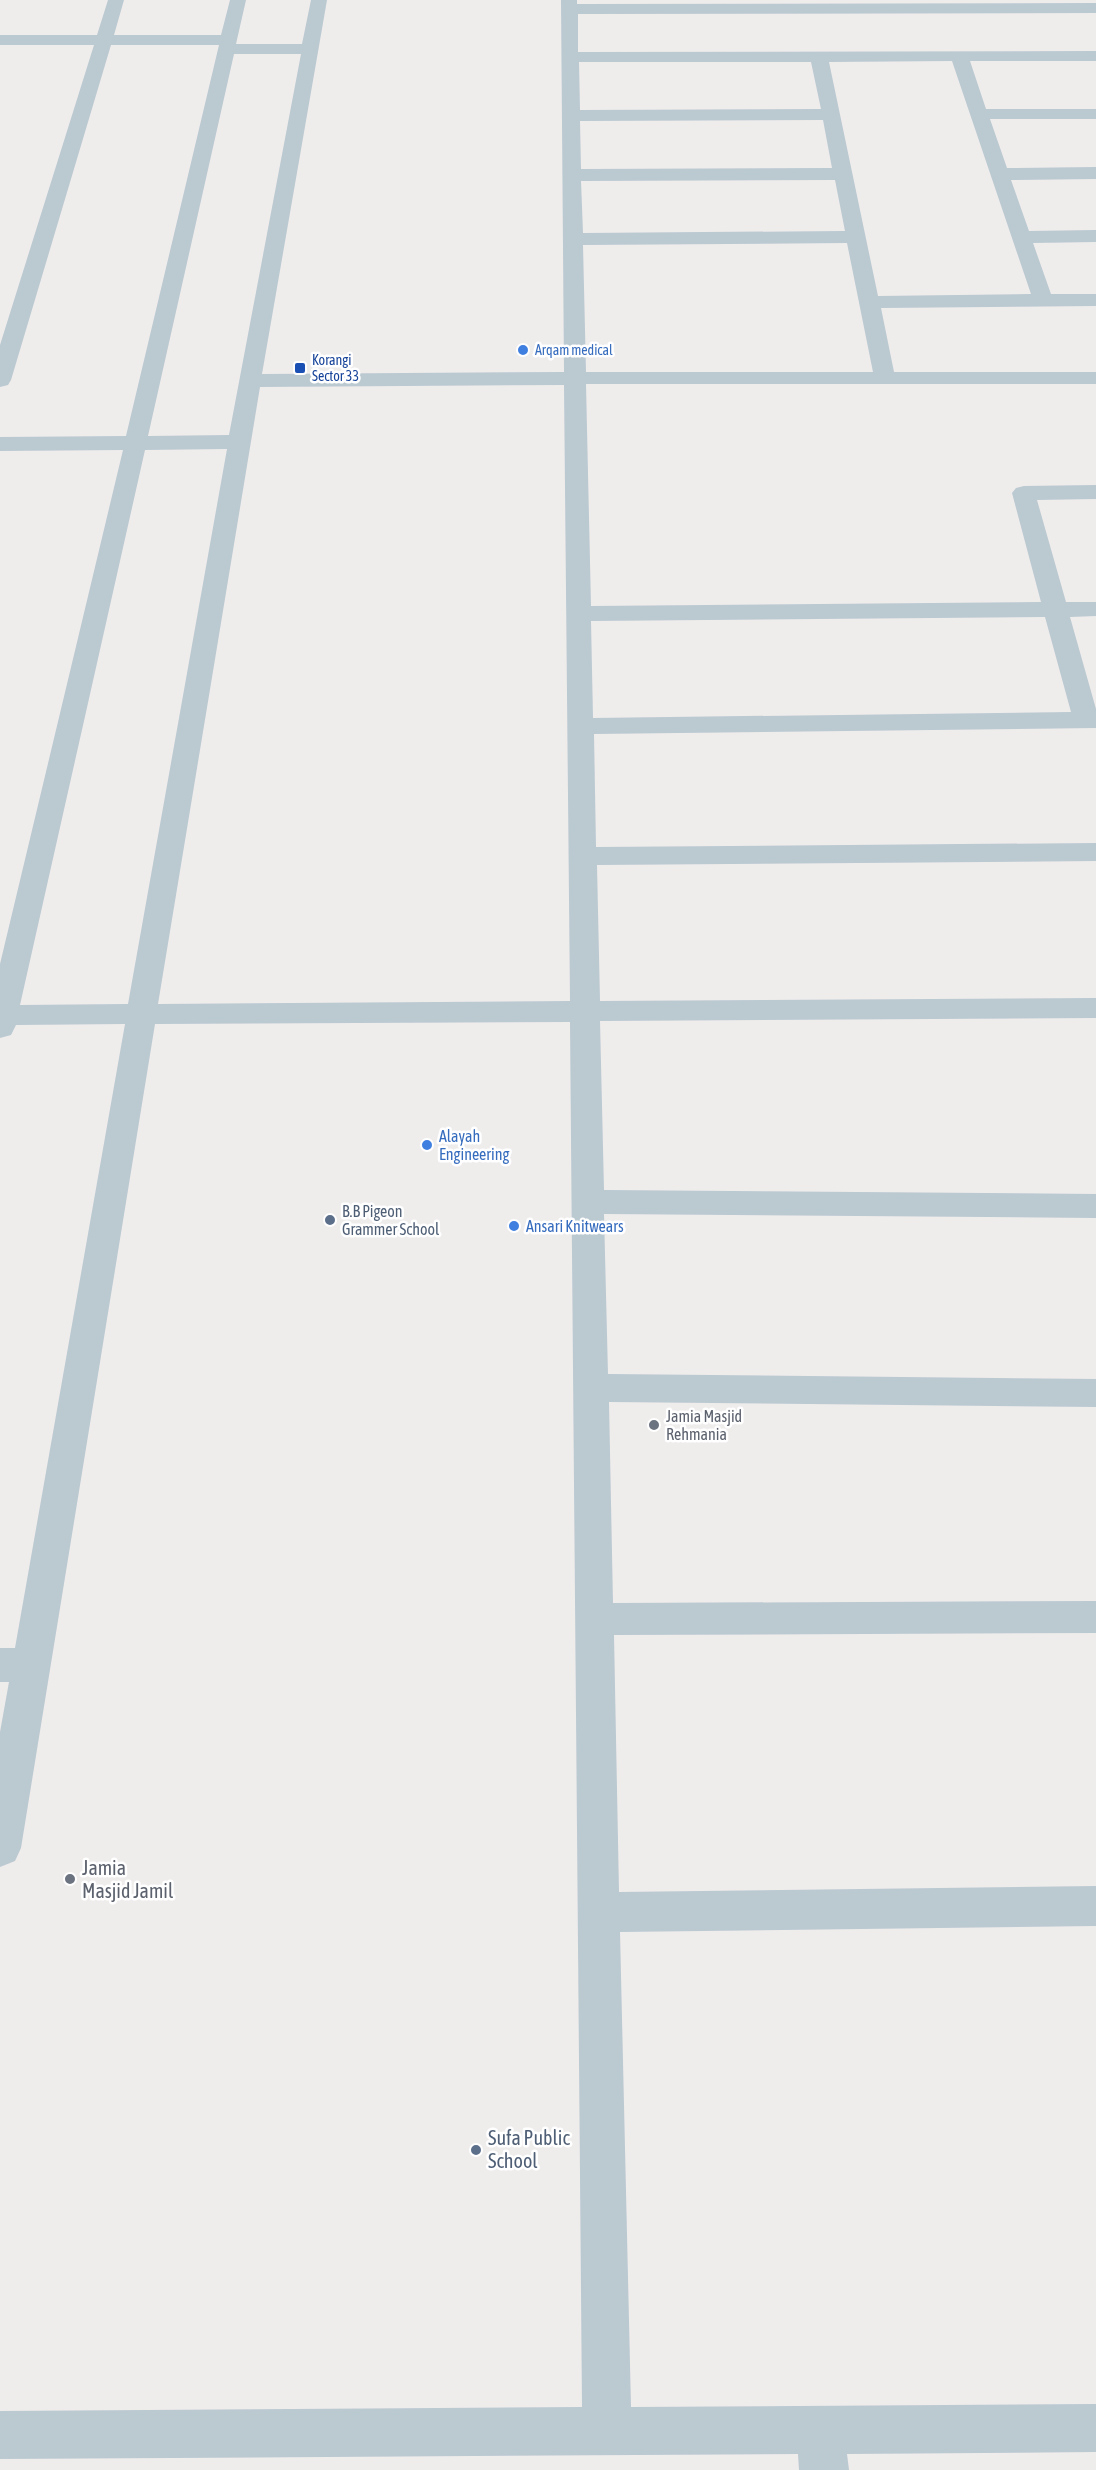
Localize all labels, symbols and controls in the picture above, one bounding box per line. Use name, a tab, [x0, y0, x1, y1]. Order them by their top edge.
place label: Arqam medical	[535, 342, 613, 358]
marker: Arqam medical	[516, 343, 530, 357]
place label: Korangi Sector 33	[312, 352, 359, 384]
marker: Korangi Sector 33	[293, 361, 307, 375]
place label: Alayah Engineering	[439, 1127, 510, 1164]
marker: Alayah Engineering	[420, 1138, 434, 1152]
place label: B.B Pigeon Grammer School	[342, 1202, 440, 1238]
marker: B.B Pigeon Grammer School	[323, 1213, 337, 1227]
place label: Ansari Knitwears	[526, 1217, 624, 1235]
marker: Ansari Knitwears	[507, 1219, 521, 1233]
place label: Jamia Masjid Rehmania	[666, 1407, 742, 1443]
marker: Jamia Masjid Rehmania	[647, 1418, 661, 1432]
place label: Jamia Masjid Jamil	[82, 1856, 174, 1902]
marker: Jamia Masjid Jamil	[63, 1872, 77, 1886]
place label: Sufa Public School	[488, 2126, 570, 2172]
marker: Sufa Public School	[469, 2143, 483, 2157]

